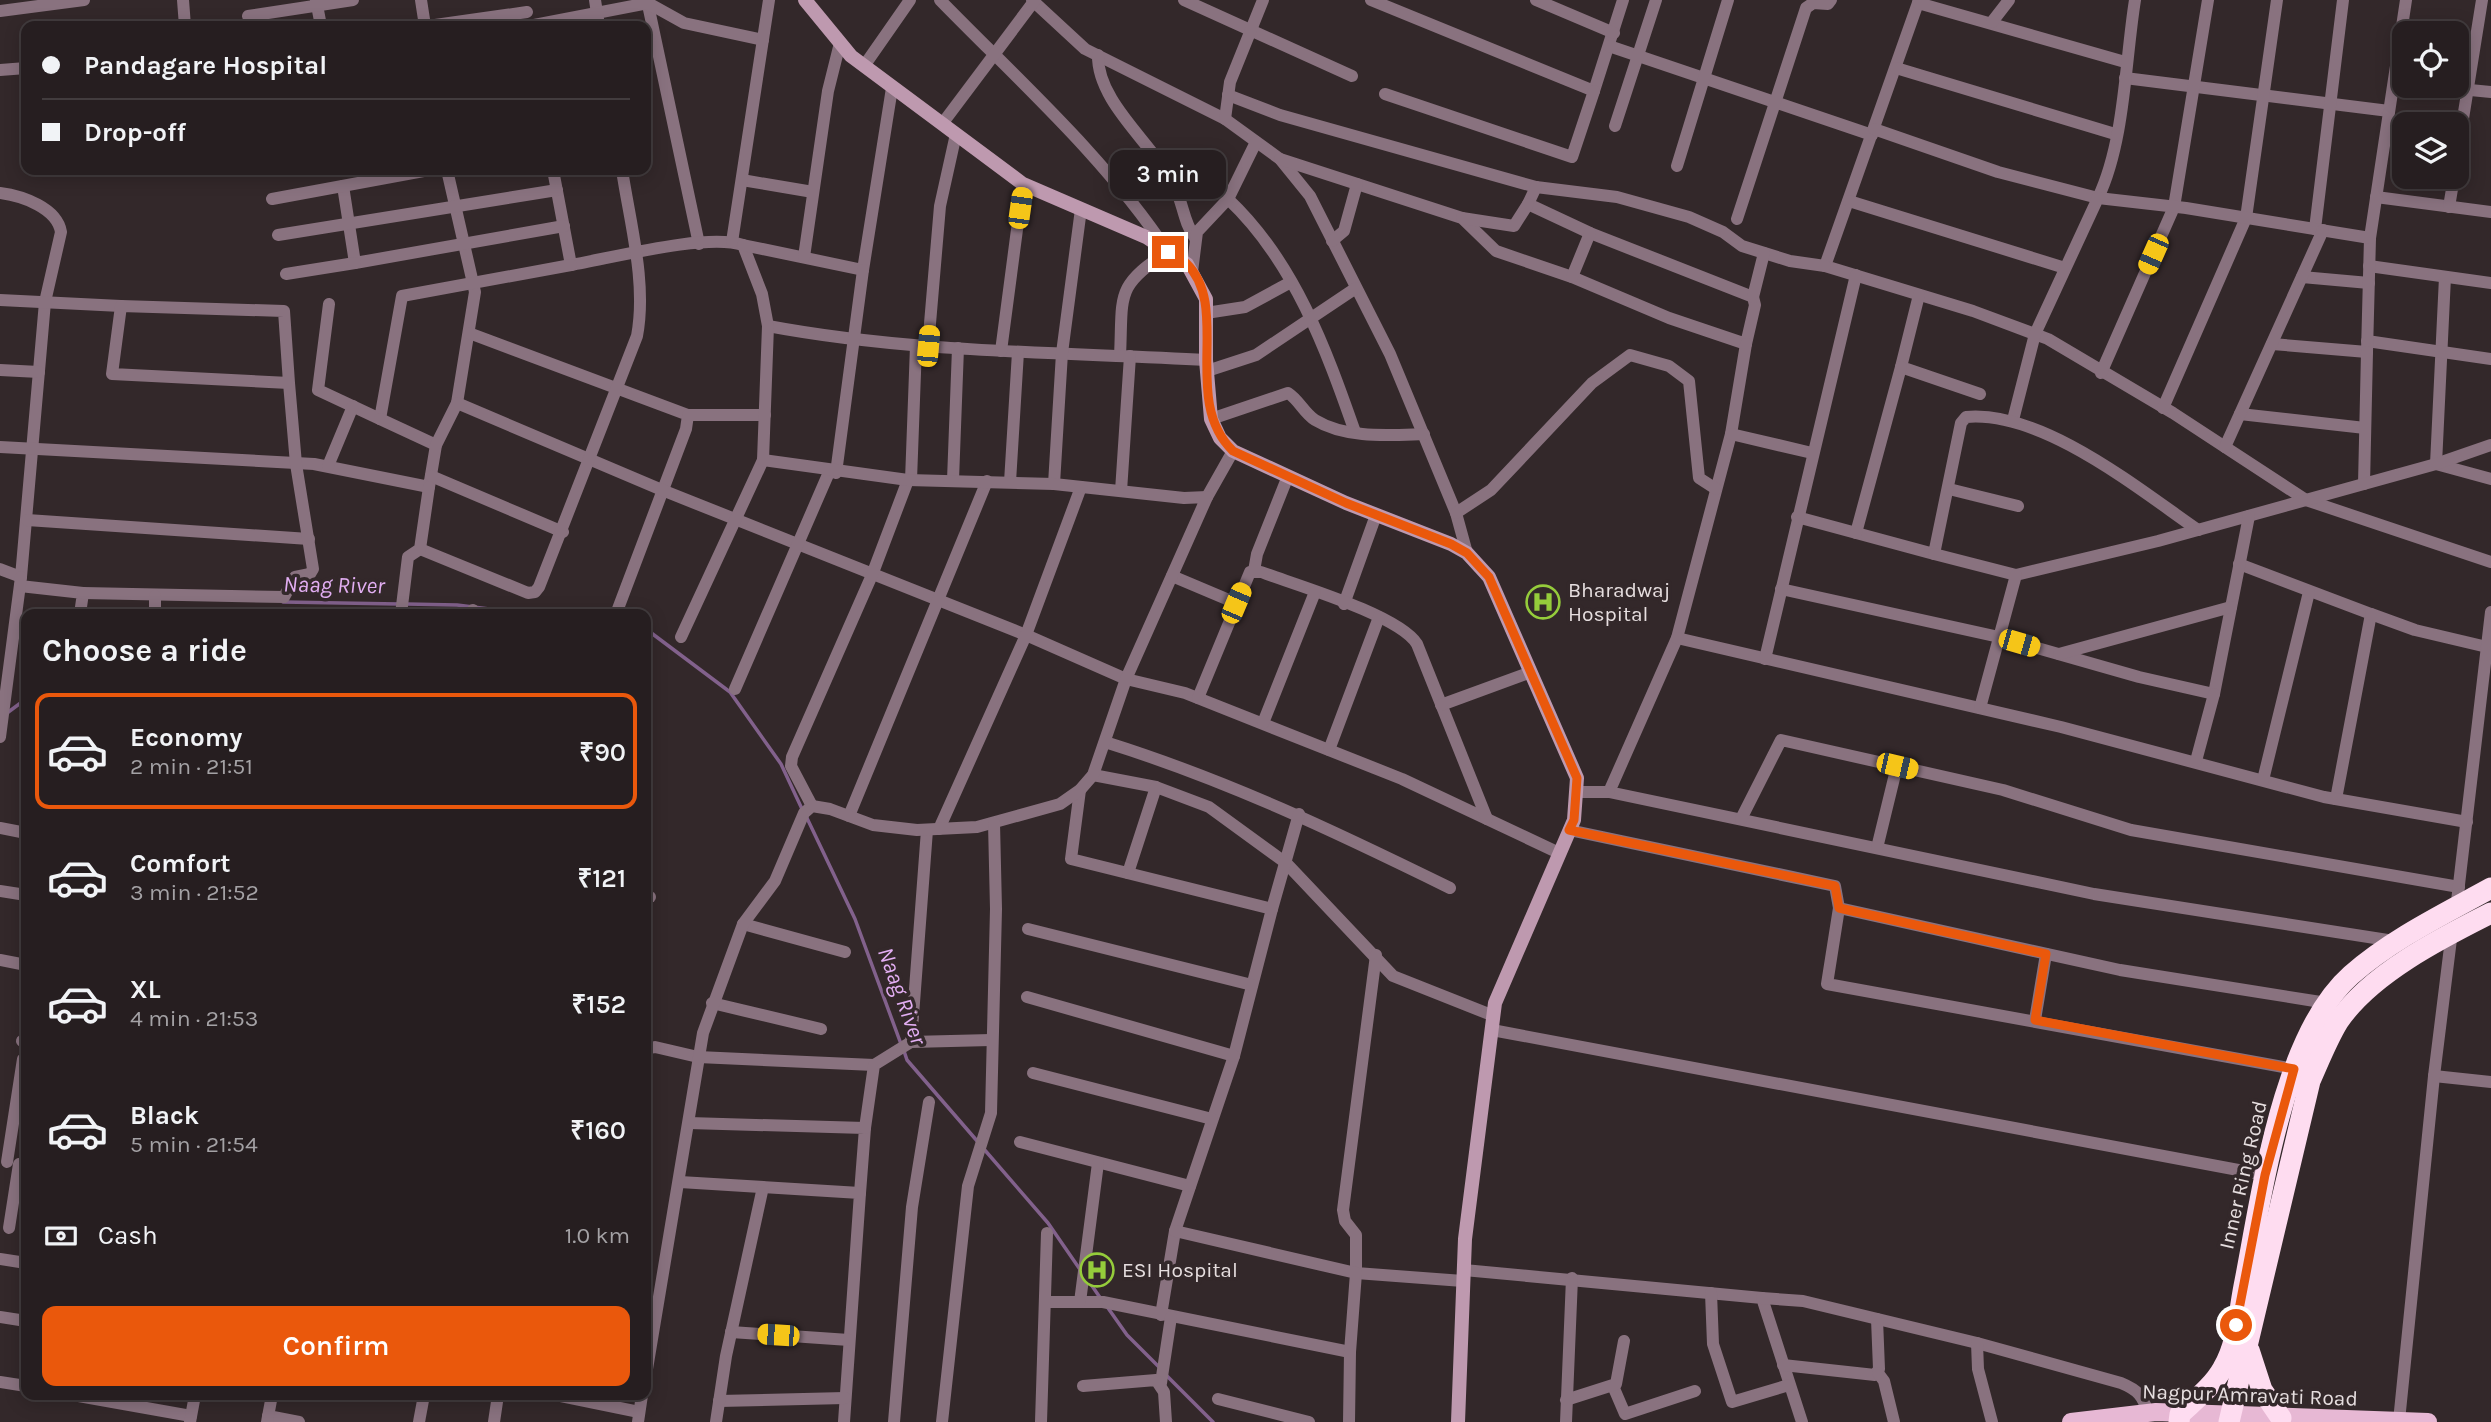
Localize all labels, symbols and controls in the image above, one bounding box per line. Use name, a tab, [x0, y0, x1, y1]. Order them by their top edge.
map controls	[2392, 21, 2469, 189]
button: locate	[2392, 21, 2469, 98]
text: Pandagare Hospital	[84, 50, 327, 81]
button: layers	[2392, 112, 2469, 189]
text: Drop-off	[84, 117, 186, 148]
callout: 3 min	[1110, 150, 1226, 200]
text: 3 min	[1136, 161, 1200, 188]
car	[1007, 186, 1034, 230]
car	[2135, 231, 2172, 277]
route end	[1152, 236, 1184, 268]
car	[916, 324, 941, 368]
water label: Naag River	[283, 571, 386, 599]
place label: Bharadwaj Hospital	[1568, 578, 1670, 626]
car	[1219, 580, 1254, 626]
hospital icon: Bharadwaj Hospital	[1524, 583, 1562, 621]
car	[1996, 627, 2043, 659]
text: Choose a ride	[42, 632, 247, 669]
icon: car	[46, 720, 109, 783]
text: Economy	[130, 722, 242, 753]
text: ₹90	[579, 737, 626, 768]
car	[1875, 751, 1920, 781]
text: 2 min · 21:51	[130, 753, 253, 780]
icon: car	[46, 846, 109, 909]
text: Comfort	[130, 848, 231, 879]
text: ₹121	[577, 863, 626, 894]
text: 3 min · 21:52	[130, 879, 259, 906]
water label: Naag River	[872, 944, 932, 1049]
icon: car	[46, 972, 109, 1035]
text: XL	[130, 974, 161, 1005]
text: ₹152	[571, 989, 626, 1020]
text: 4 min · 21:53	[130, 1005, 258, 1032]
icon: car	[46, 1098, 109, 1161]
street label: Inner Ring Road	[2214, 1098, 2272, 1252]
text: Black	[130, 1100, 199, 1131]
text: ₹160	[570, 1115, 626, 1146]
text: 5 min · 21:54	[130, 1131, 258, 1158]
icon: cash	[42, 1217, 80, 1255]
text: Cash	[98, 1220, 158, 1251]
text: 1.0 km	[565, 1222, 630, 1249]
hospital icon: ESI Hospital	[1078, 1251, 1116, 1289]
place label: ESI Hospital	[1122, 1258, 1238, 1282]
button: Confirm	[42, 1306, 630, 1386]
route start	[2220, 1309, 2252, 1341]
car	[757, 1323, 800, 1347]
street label: Nagpur Amravati Road	[2142, 1379, 2358, 1411]

